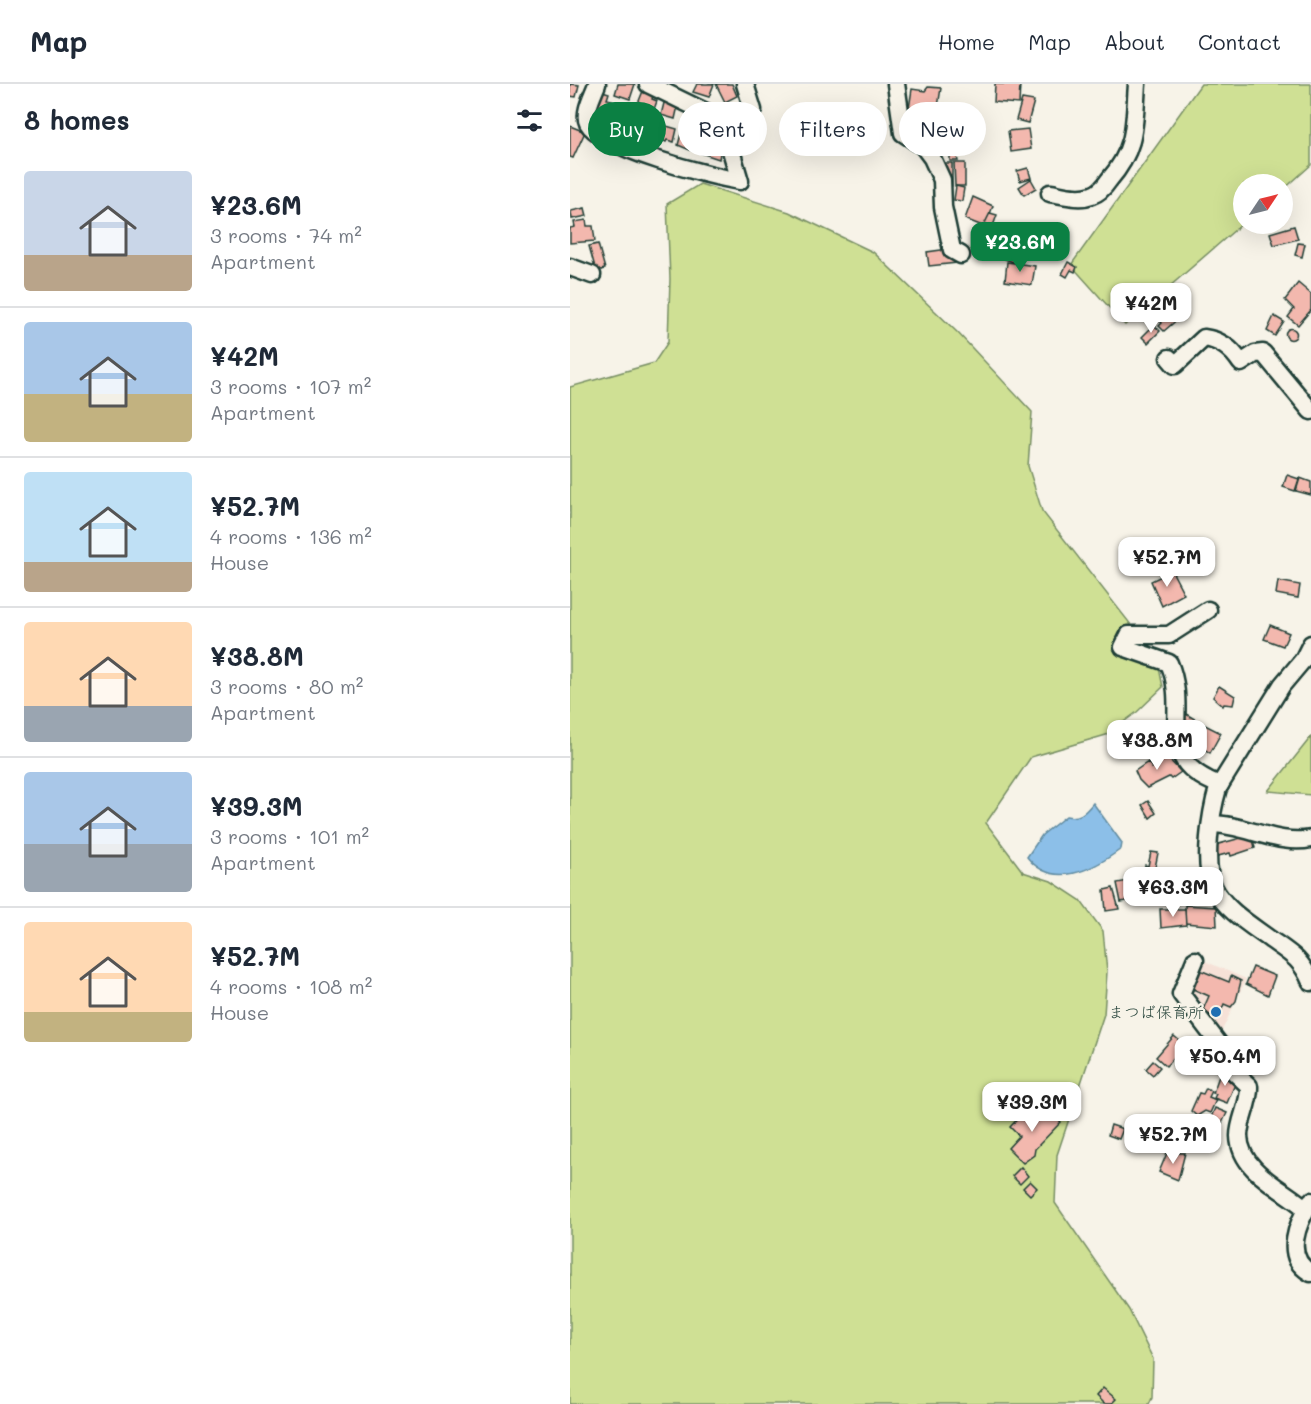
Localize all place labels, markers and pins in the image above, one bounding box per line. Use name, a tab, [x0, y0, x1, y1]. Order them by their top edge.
pin: ¥23.6M	[971, 222, 1069, 273]
pin: ¥42M	[1115, 283, 1187, 334]
pin: ¥52.7M	[1118, 537, 1216, 588]
pin: ¥38.8M	[1108, 720, 1206, 771]
pin: ¥63.3M	[1124, 867, 1222, 918]
place label: まつば保育所	[1108, 1001, 1204, 1022]
marker: まつば保育所	[1209, 1005, 1223, 1019]
pin: ¥50.4M	[1176, 1036, 1274, 1087]
pin: ¥39.3M	[983, 1082, 1081, 1133]
pin: ¥52.7M	[1124, 1114, 1222, 1165]

